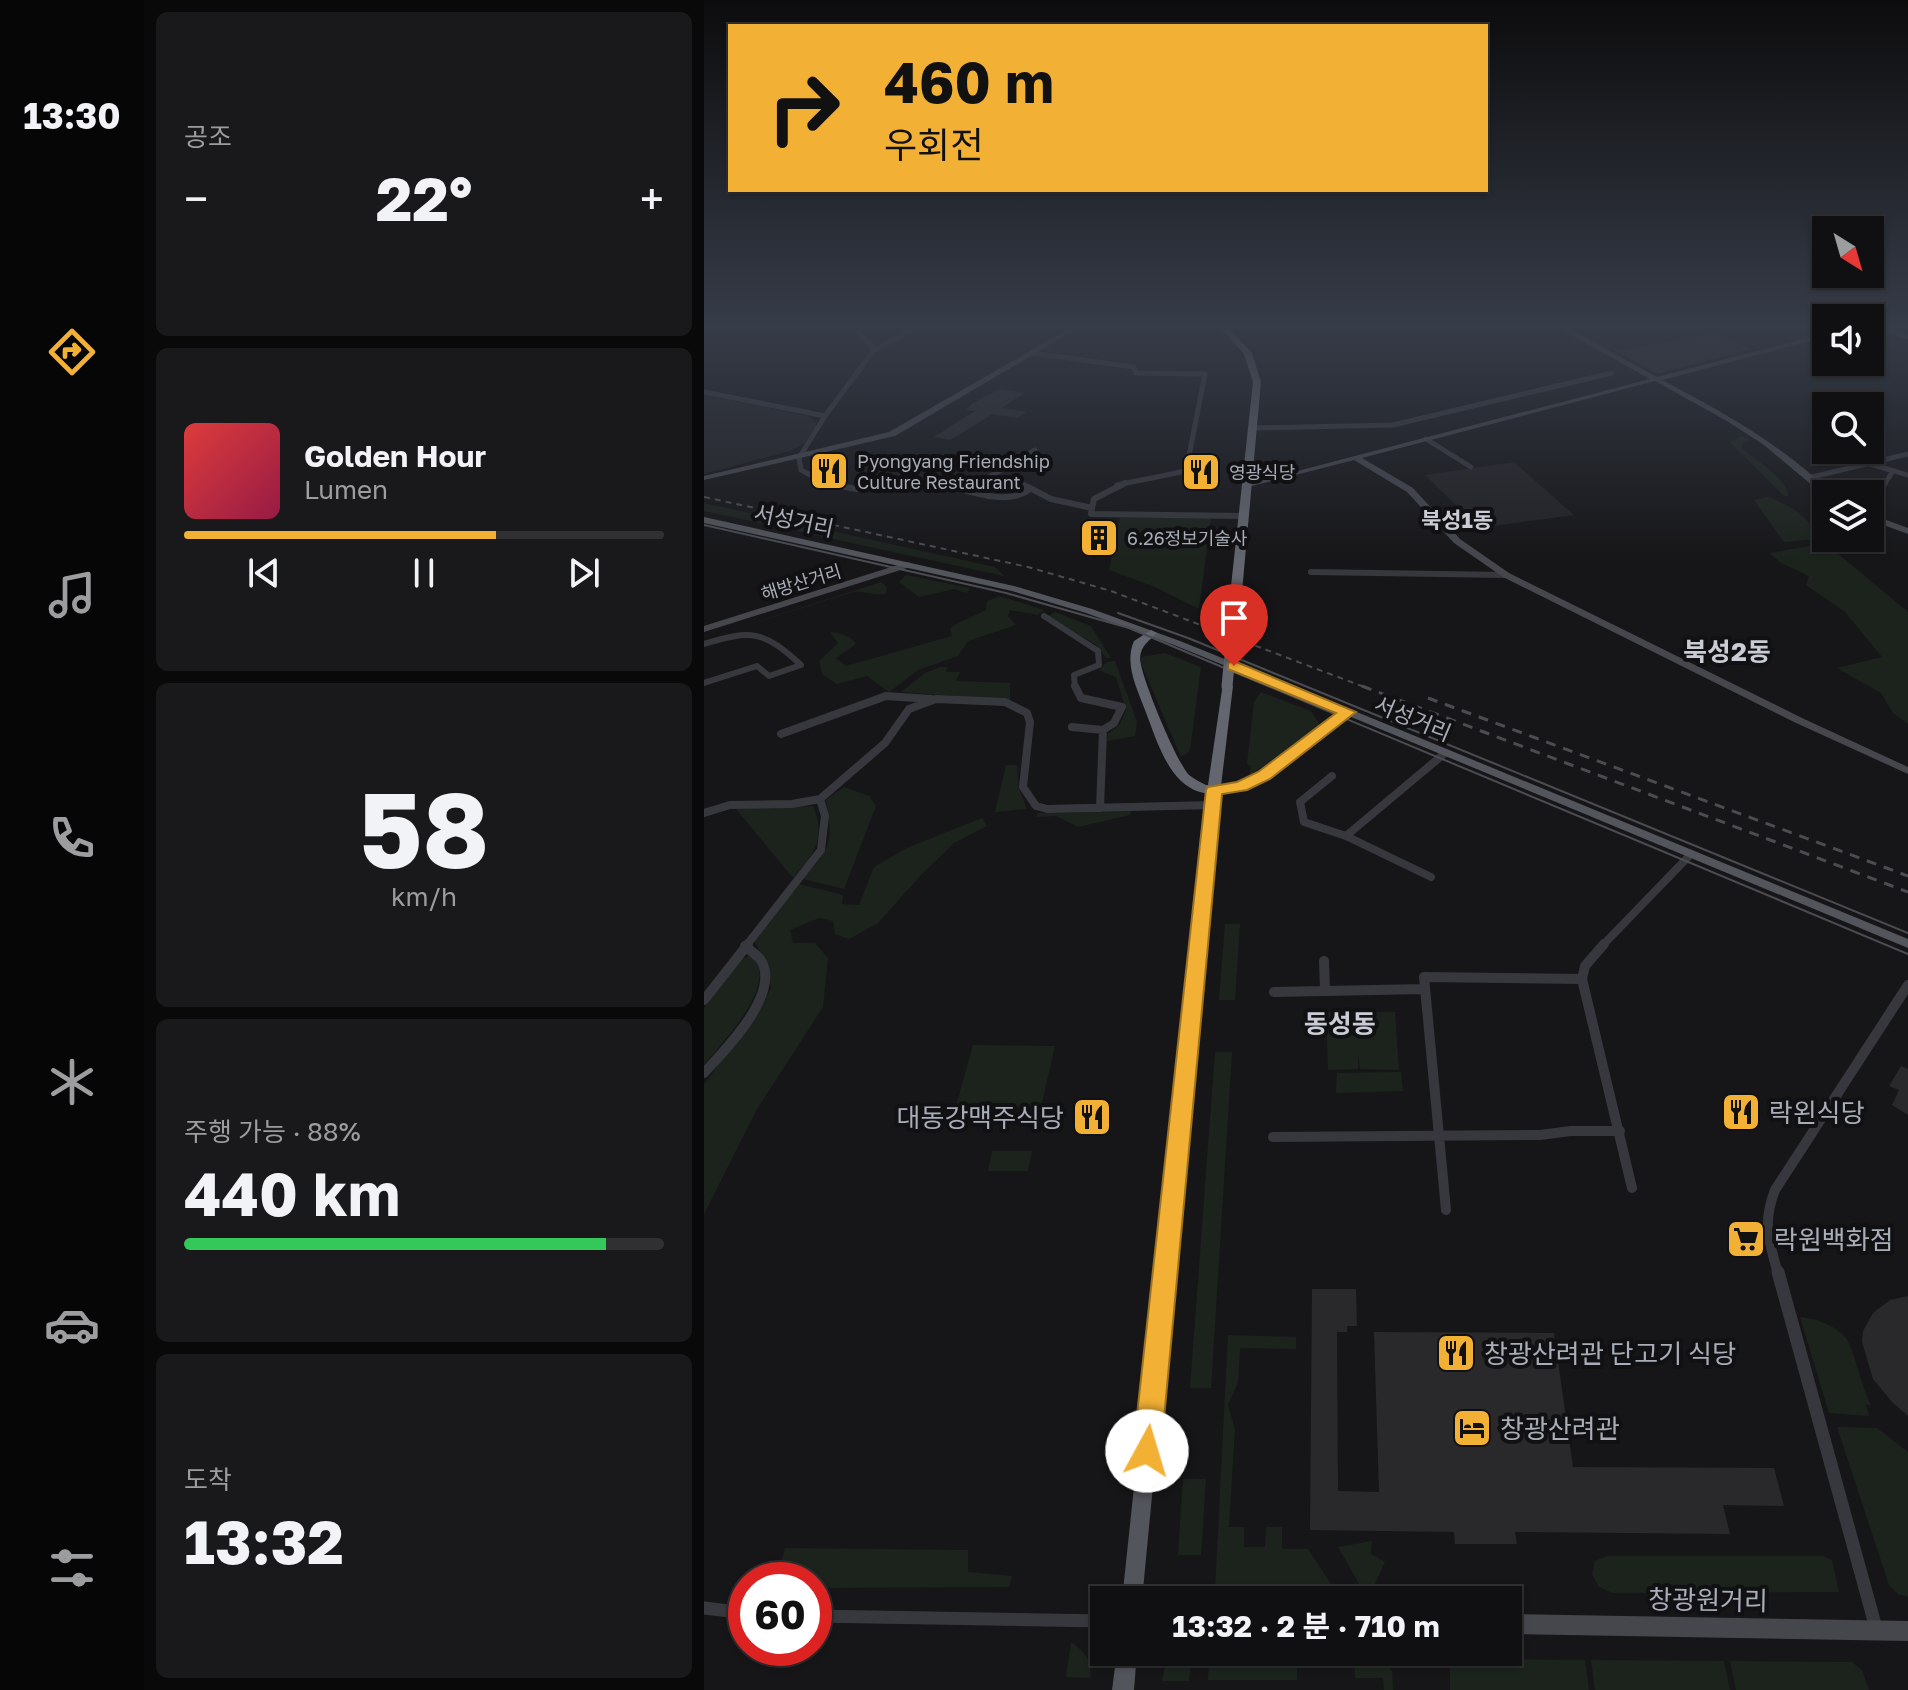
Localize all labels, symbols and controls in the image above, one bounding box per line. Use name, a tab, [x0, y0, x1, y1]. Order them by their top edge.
text: 460 m	[884, 48, 1054, 115]
icon: right	[752, 56, 856, 160]
text: 13:30	[23, 94, 121, 137]
text: 공조	[184, 121, 232, 152]
text: 우회전	[884, 123, 983, 166]
text: 22°	[376, 162, 472, 234]
text: −	[184, 172, 208, 225]
text: +	[640, 172, 664, 225]
north arrow	[1812, 216, 1884, 288]
map controls	[1812, 216, 1884, 552]
button: sound	[1812, 304, 1884, 376]
icon: directions	[44, 324, 100, 380]
button: search	[1812, 392, 1884, 464]
text: Golden Hour	[304, 438, 486, 474]
restaurant icon: Pyongyang Friendship Culture Restaurant	[808, 450, 850, 492]
place label: Pyongyang Friendship Culture Restaurant	[857, 450, 1050, 493]
restaurant icon: 영광식당	[1180, 451, 1222, 493]
place label: 영광식당	[1229, 461, 1295, 483]
text: Lumen	[304, 474, 388, 505]
button: layers	[1812, 480, 1884, 552]
street label: 서성거리	[752, 498, 836, 542]
district label: 북성1동	[1421, 506, 1493, 533]
building icon: 6.26정보기술사	[1078, 517, 1120, 559]
place label: 6.26정보기술사	[1127, 527, 1248, 549]
icon: previous	[242, 551, 286, 595]
icon: pause	[402, 551, 446, 595]
icon: next	[562, 551, 606, 595]
street label: 해방산거리	[758, 559, 844, 605]
icon: music	[44, 567, 100, 623]
pin	[1200, 584, 1268, 666]
icon: arrive	[1212, 596, 1256, 640]
district label: 북성2동	[1683, 636, 1771, 667]
street label: 서성거리	[1370, 690, 1456, 746]
text: 58	[359, 766, 489, 891]
icon: phone	[44, 810, 100, 866]
text: km/h	[391, 881, 457, 912]
district label: 동성동	[1304, 1008, 1376, 1039]
icon: climate	[44, 1054, 100, 1110]
restaurant icon: 락왼식당	[1720, 1091, 1762, 1133]
restaurant icon: 대동강맥주식당	[1071, 1096, 1113, 1138]
place label: 락왼식당	[1769, 1097, 1865, 1128]
place label: 대동강맥주식당	[897, 1102, 1064, 1133]
text: 주행 가능 · 88%	[184, 1116, 361, 1147]
text: 440 km	[184, 1157, 400, 1229]
supermarket icon: 락원백화점	[1725, 1218, 1767, 1260]
place label: 락원백화점	[1774, 1224, 1894, 1255]
icon: car	[44, 1297, 100, 1353]
restaurant icon: 창광산려관 단고기 식당	[1435, 1332, 1477, 1374]
place label: 창광산려관 단고기 식당	[1484, 1338, 1736, 1369]
hotel icon: 창광산려관	[1451, 1407, 1493, 1449]
position arrow	[1105, 1409, 1189, 1493]
place label: 창광산려관	[1500, 1413, 1620, 1444]
text: 도착	[184, 1464, 232, 1495]
text: 13:32	[184, 1505, 344, 1577]
icon: filters	[44, 1540, 100, 1596]
speed limit sign: 60	[728, 1562, 832, 1666]
street label: 창광원거리	[1648, 1583, 1768, 1617]
text: 13:32 · 2 분 · 710 m	[1172, 1608, 1440, 1644]

